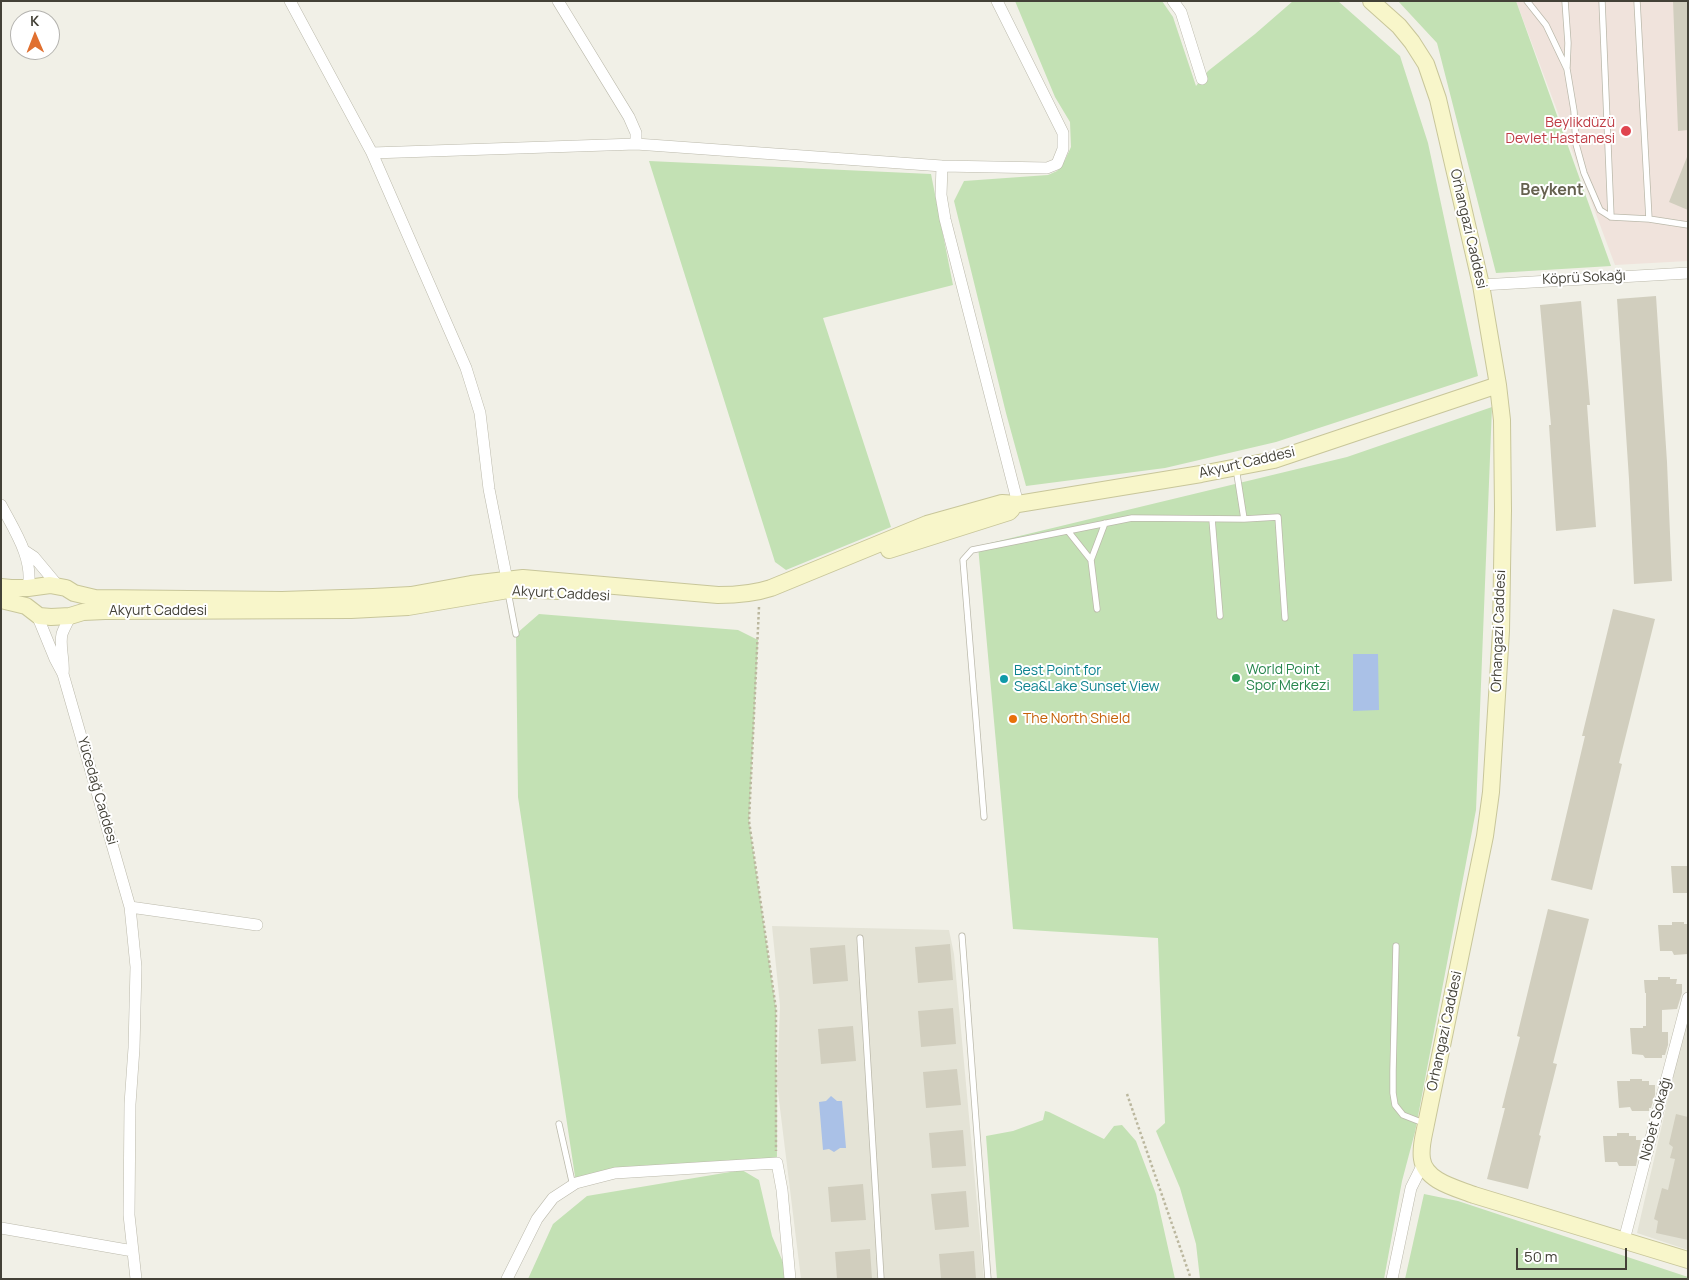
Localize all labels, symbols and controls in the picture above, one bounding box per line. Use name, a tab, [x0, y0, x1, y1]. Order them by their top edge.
north arrow	[10, 10, 60, 60]
text: K	[30, 11, 39, 30]
place label: Beylikdüzü Devlet Hastanesi	[1506, 115, 1615, 148]
marker: Beylikdüzü Devlet Hastanesi	[1619, 124, 1633, 138]
street label: Orhangazi Caddesi	[1446, 168, 1490, 290]
district label: Beykent	[1520, 181, 1584, 201]
street label: Köprü Sokağı	[1542, 267, 1626, 289]
street label: Akyurt Caddesi	[1197, 444, 1297, 482]
street label: Orhangazi Caddesi	[1488, 570, 1510, 692]
street label: Akyurt Caddesi	[512, 583, 610, 605]
street label: Akyurt Caddesi	[109, 603, 207, 619]
place label: World Point Spor Merkezi	[1246, 662, 1330, 694]
place label: Best Point for Sea&Lake Sunset View	[1014, 663, 1160, 696]
marker: World Point Spor Merkezi	[1230, 672, 1242, 684]
marker: Best Point for Sea&Lake Sunset View	[998, 673, 1010, 685]
place label: The North Shield	[1023, 711, 1130, 727]
marker: The North Shield	[1007, 713, 1019, 725]
street label: Yücedağ Caddesi	[74, 735, 120, 847]
street label: Orhangazi Caddesi	[1424, 969, 1466, 1093]
street label: Nöbet Sokağı	[1637, 1075, 1675, 1163]
scale bar	[1519, 1238, 1630, 1270]
text: 50 m	[1524, 1246, 1558, 1267]

